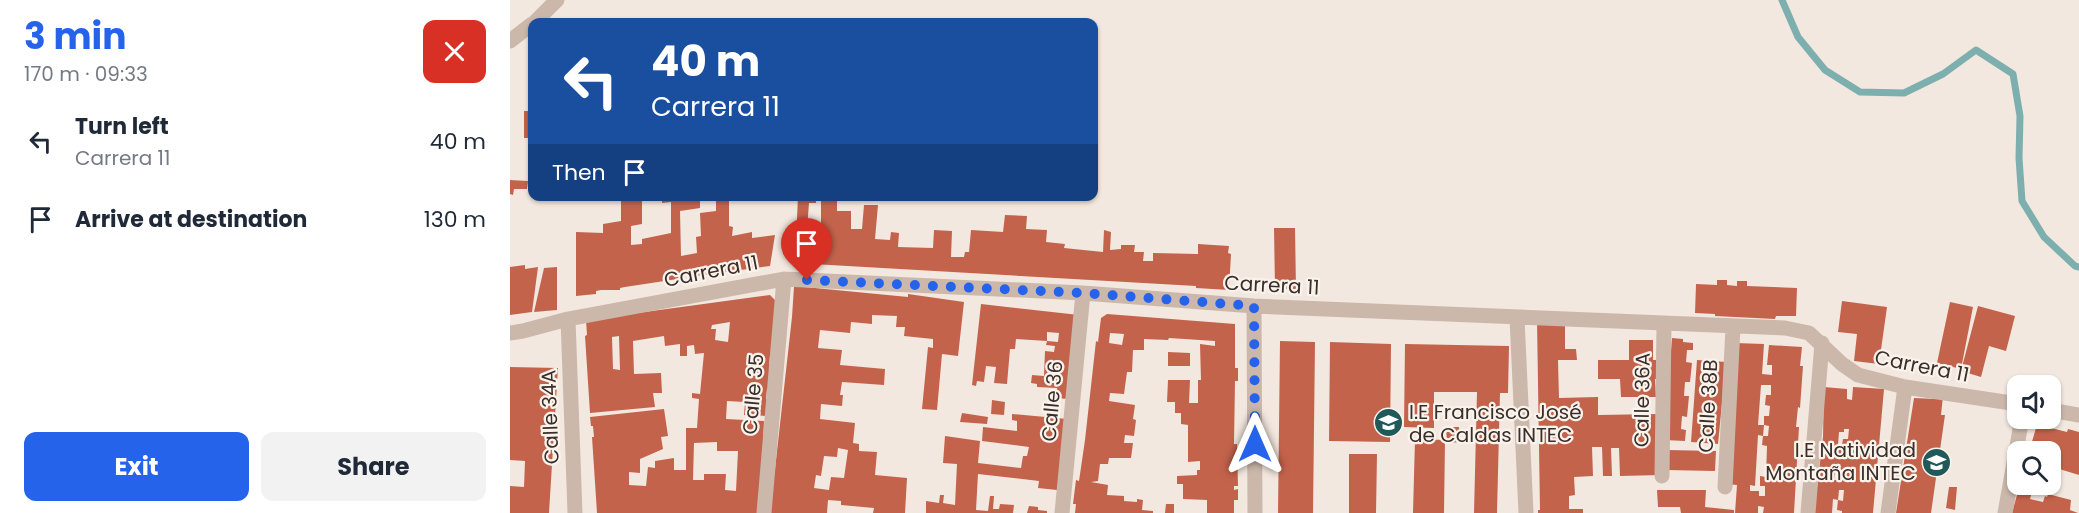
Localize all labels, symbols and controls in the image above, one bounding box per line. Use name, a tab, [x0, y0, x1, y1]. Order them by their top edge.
text: 3 min	[24, 11, 126, 62]
button: close	[423, 20, 486, 83]
text: 40 m	[651, 32, 760, 91]
icon: left	[552, 42, 630, 120]
text: 170 m · 09:33	[24, 60, 148, 88]
text: Carrera 11	[651, 88, 780, 125]
text: Turn left	[75, 111, 169, 142]
icon: left	[24, 125, 57, 158]
text: 40 m	[430, 126, 486, 157]
text: Carrera 11	[75, 144, 170, 172]
icon: arrive	[618, 156, 651, 189]
text: Then	[552, 157, 606, 188]
icon: arrive	[24, 203, 57, 236]
text: Arrive at destination	[75, 204, 307, 235]
text: 130 m	[424, 204, 486, 235]
pin	[781, 218, 832, 280]
icon: arrive	[790, 227, 823, 260]
street label: Carrera 11	[662, 248, 760, 294]
street label: Carrera 11	[1224, 269, 1320, 301]
street label: Carrera 11	[1873, 343, 1971, 389]
street label: Calle 35	[736, 352, 770, 436]
street label: Calle 36A	[1627, 353, 1657, 447]
street label: Calle 36	[1035, 359, 1069, 443]
street label: Calle 38B	[1692, 359, 1724, 453]
street label: Calle 34A	[534, 369, 566, 465]
map controls	[2007, 375, 2061, 495]
button: sound	[2007, 375, 2061, 429]
place label: I.E Francisco José de Caldas INTEC	[1409, 398, 1582, 449]
school or university icon: I.E Francisco José de Caldas INTEC	[1372, 407, 1404, 439]
position arrow	[1223, 412, 1287, 476]
button: Exit	[24, 432, 249, 501]
button: Share	[261, 432, 486, 501]
place label: I.E Natividad Montaña INTEC	[1765, 436, 1916, 487]
button: search	[2007, 441, 2061, 495]
school or university icon: I.E Natividad Montaña INTEC	[1921, 446, 1953, 478]

